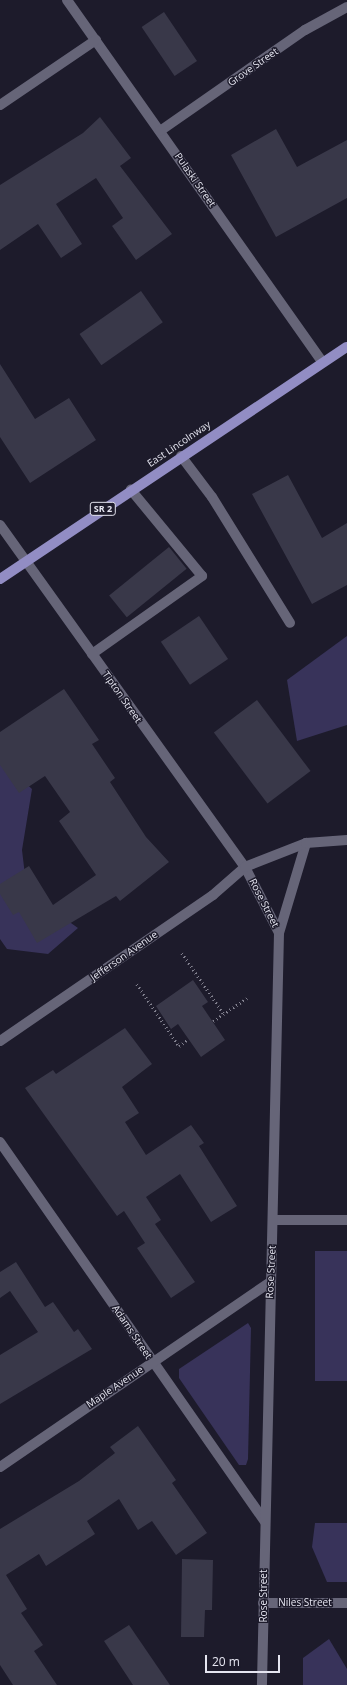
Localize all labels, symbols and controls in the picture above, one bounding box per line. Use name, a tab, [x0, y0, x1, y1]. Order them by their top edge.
street label: Grove Street	[226, 45, 280, 89]
street label: Pulaski Street	[172, 151, 218, 209]
street label: East Lincolnway	[145, 418, 213, 470]
road number: SR 2	[89, 502, 117, 516]
street label: Tipton Street	[100, 669, 144, 725]
street label: Rose Street	[247, 877, 281, 929]
street label: Jefferson Avenue	[88, 928, 160, 984]
street label: Rose Street	[264, 1245, 278, 1299]
street label: Adams Street	[110, 1303, 154, 1361]
street label: Maple Avenue	[84, 1364, 146, 1410]
street label: Rose Street	[258, 1569, 270, 1623]
street label: Niles Street	[278, 1597, 332, 1609]
scale bar	[207, 1647, 282, 1673]
text: 20 m	[212, 1653, 240, 1670]

